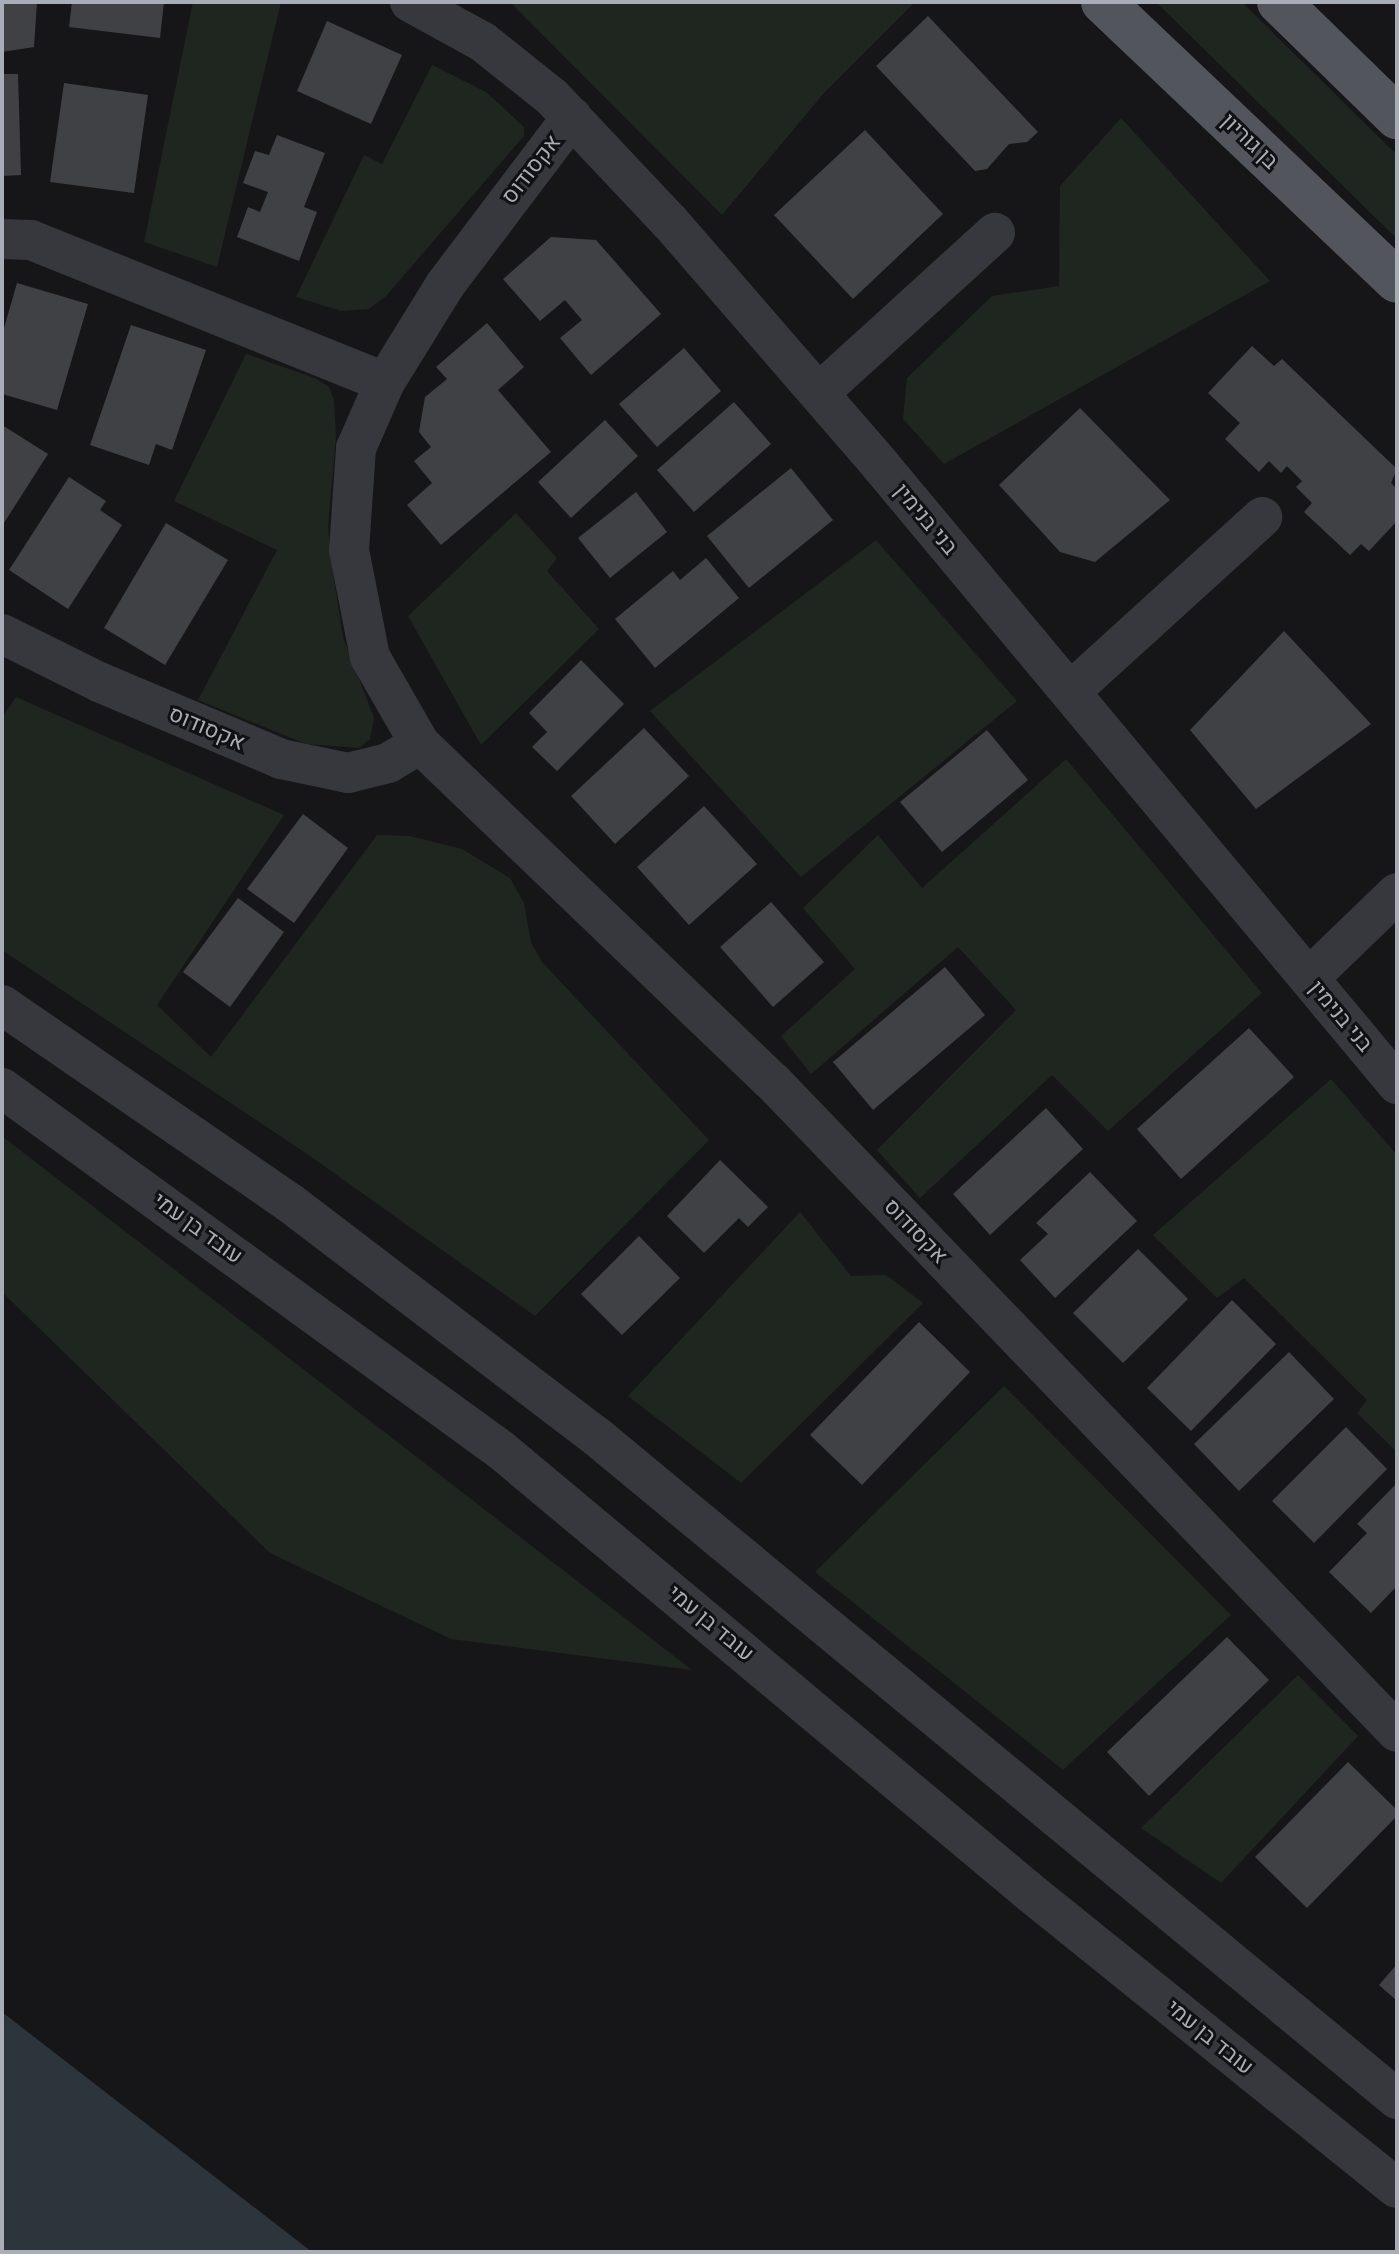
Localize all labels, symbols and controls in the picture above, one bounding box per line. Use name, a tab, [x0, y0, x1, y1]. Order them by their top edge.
street label: בן גוריון	[1216, 108, 1284, 174]
street label: אקסודוס	[496, 129, 566, 209]
street label: בני בנימין	[889, 478, 963, 560]
street label: אקסודוס	[165, 700, 249, 756]
street label: בני בנימין	[1304, 975, 1378, 1057]
street label: עובד בן עמי	[148, 1187, 248, 1269]
street label: אקסודוס	[879, 1193, 953, 1269]
street label: עובד בן עמי	[663, 1579, 759, 1667]
street label: עובד בן עמי	[1161, 1994, 1259, 2080]

